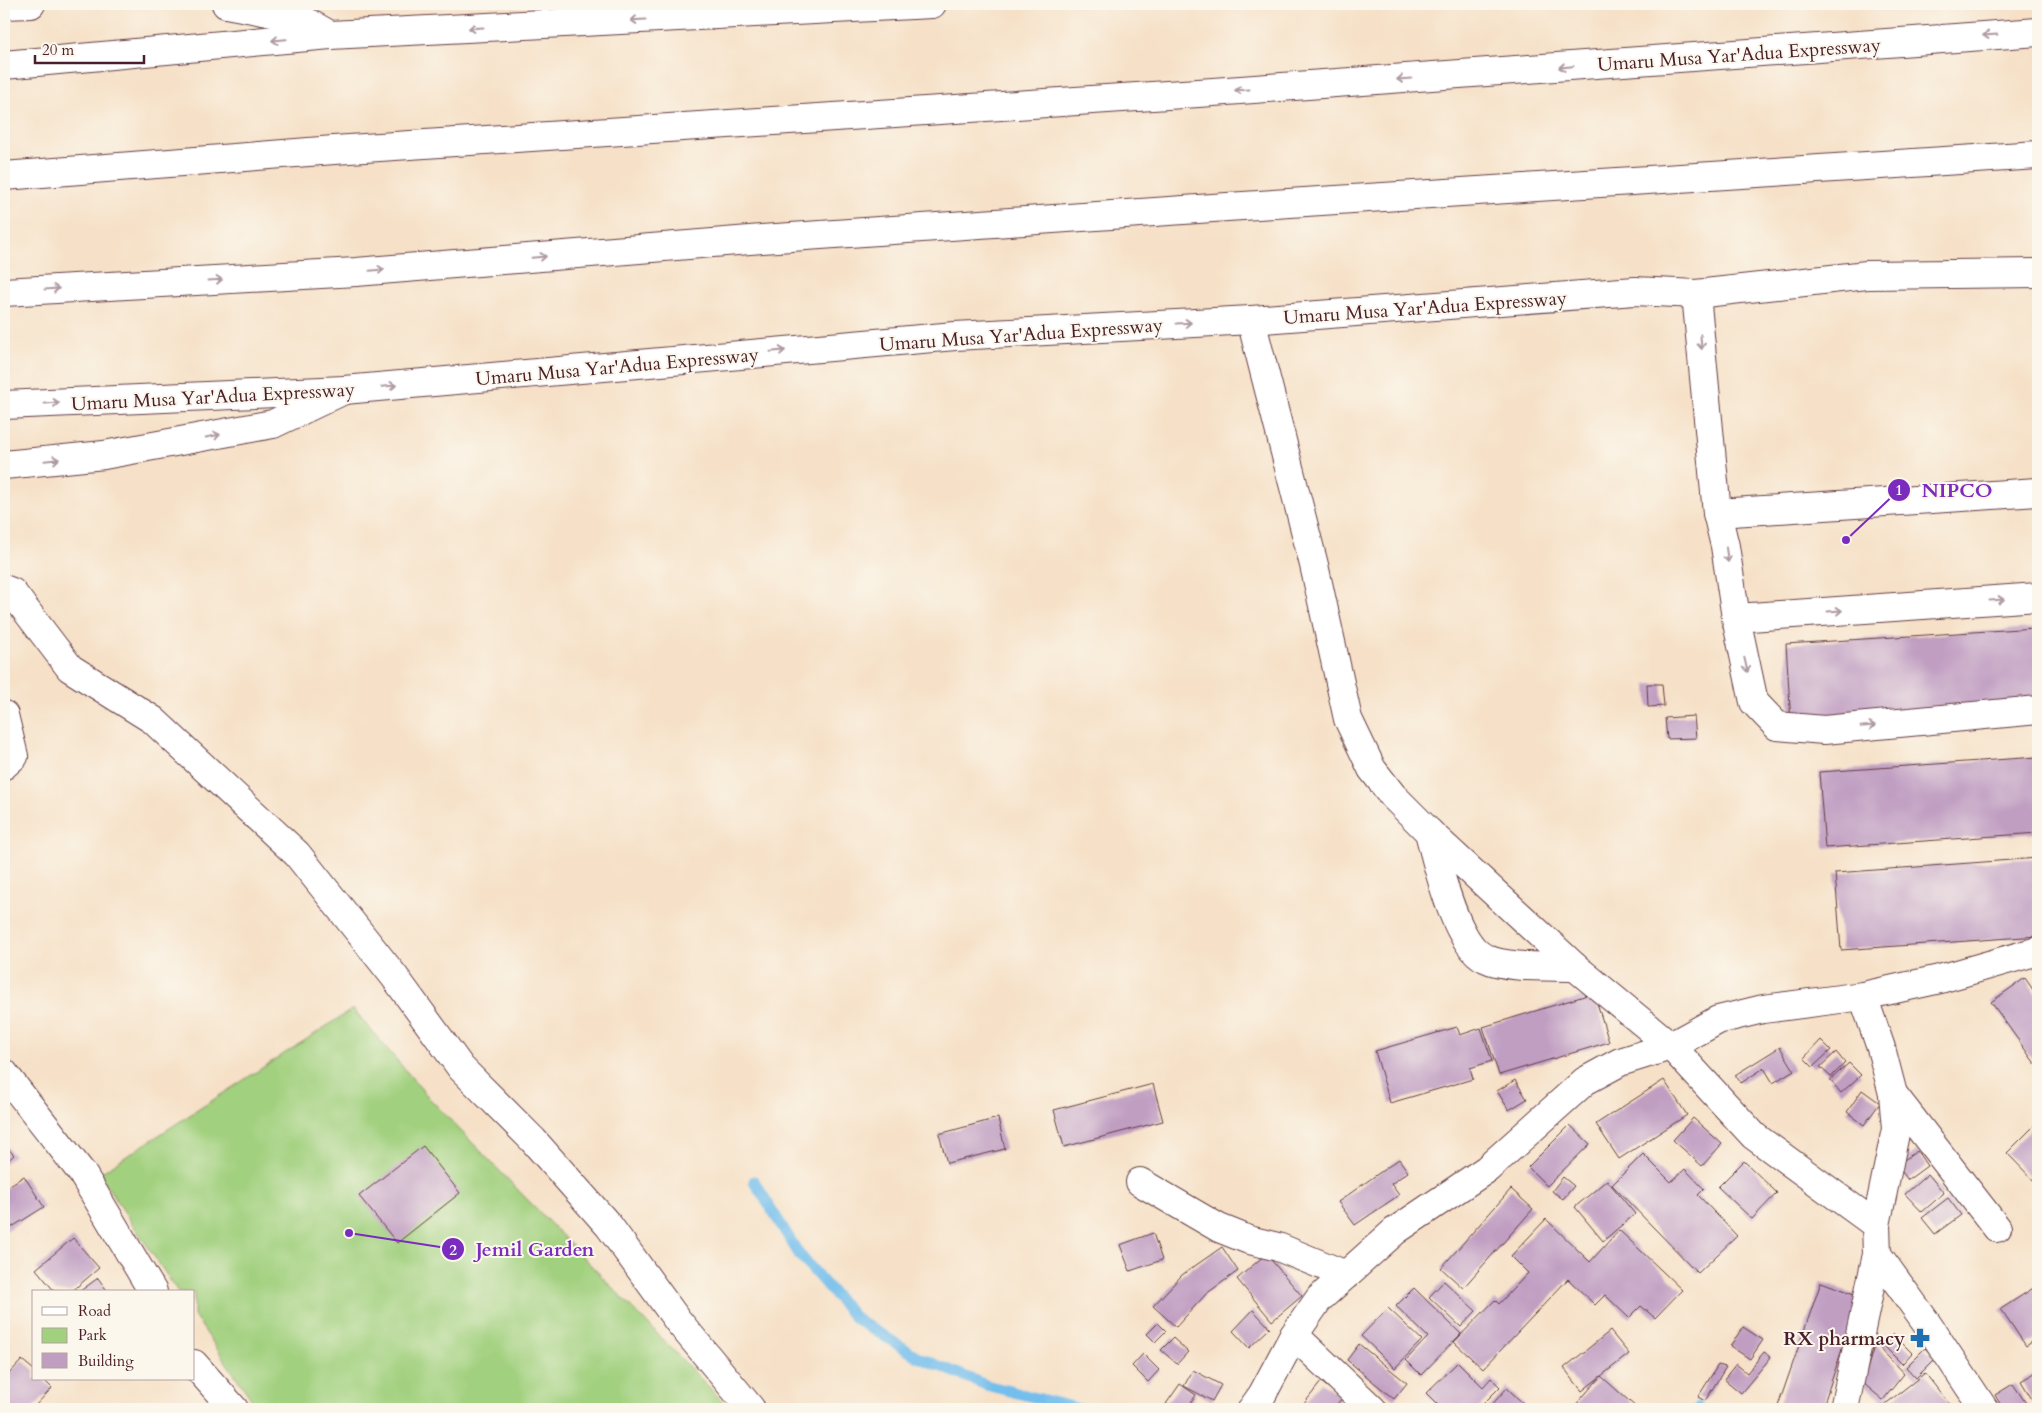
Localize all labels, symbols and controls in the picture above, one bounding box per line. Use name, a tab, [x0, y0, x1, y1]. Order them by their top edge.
one-way arrow	[631, 15, 647, 24]
one-way arrow	[468, 23, 484, 33]
one-way arrow	[1982, 31, 1998, 40]
scale bar	[35, 32, 144, 64]
street label: Umaru Musa Yar'Adua Expressway	[1596, 32, 1882, 78]
one-way arrow	[271, 35, 287, 45]
text: 20 m	[42, 40, 74, 60]
one-way arrow	[1558, 62, 1574, 71]
one-way arrow	[1396, 74, 1412, 83]
one-way arrow	[1234, 85, 1250, 95]
one-way arrow	[531, 252, 547, 262]
one-way arrow	[369, 265, 385, 275]
one-way arrow	[206, 275, 222, 284]
one-way arrow	[44, 285, 60, 294]
street label: Umaru Musa Yar'Adua Expressway	[1282, 285, 1568, 331]
street label: Umaru Musa Yar'Adua Expressway	[878, 312, 1164, 358]
one-way arrow	[1176, 319, 1192, 328]
one-way arrow	[1696, 334, 1706, 350]
street label: Umaru Musa Yar'Adua Expressway	[474, 342, 760, 392]
one-way arrow	[770, 347, 786, 356]
street label: Umaru Musa Yar'Adua Expressway	[70, 377, 356, 417]
one-way arrow	[381, 381, 397, 391]
one-way arrow	[44, 399, 60, 408]
one-way arrow	[205, 431, 221, 441]
one-way arrow	[44, 455, 60, 465]
callout: NIPCO	[1886, 472, 2002, 507]
text: NIPCO	[1921, 477, 1993, 504]
text: 1	[1895, 480, 1903, 500]
one-way arrow	[1722, 547, 1732, 563]
one-way arrow	[1989, 595, 2005, 604]
one-way arrow	[1827, 606, 1843, 615]
one-way arrow	[1742, 657, 1751, 673]
one-way arrow	[1860, 721, 1876, 731]
callout: Jemil Garden	[440, 1232, 604, 1267]
text: Jemil Garden	[473, 1236, 595, 1263]
text: 2	[449, 1240, 457, 1260]
legend	[32, 1290, 195, 1380]
text: Road	[78, 1301, 111, 1321]
text: Park	[78, 1325, 107, 1345]
place label: RX pharmacy	[1783, 1326, 1905, 1352]
pharmacy icon: RX pharmacy	[1909, 1327, 1931, 1349]
text: Building	[78, 1351, 134, 1371]

